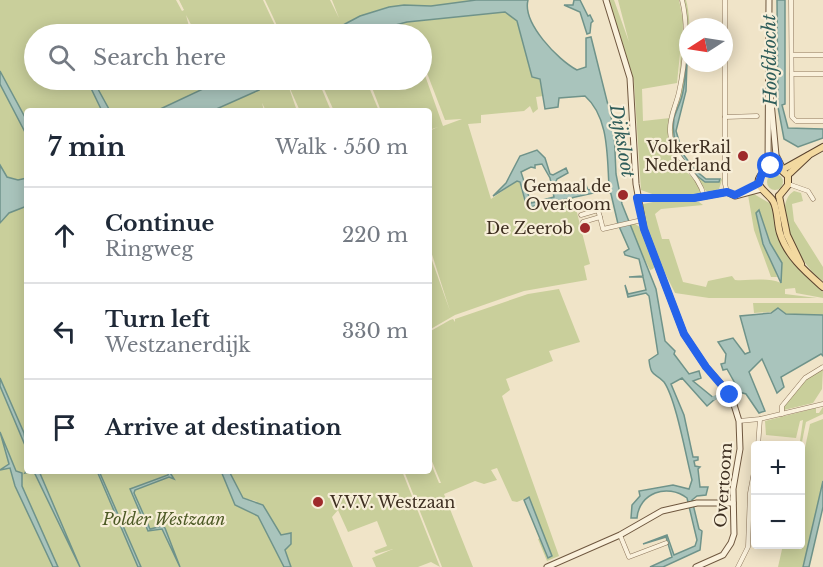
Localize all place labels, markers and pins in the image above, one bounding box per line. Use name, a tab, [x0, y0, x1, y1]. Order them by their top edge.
place label: VolkerRail Nederland	[644, 137, 731, 175]
marker: VolkerRail Nederland	[736, 149, 750, 163]
place label: Gemaal de Overtoom	[523, 176, 611, 214]
marker: Gemaal de Overtoom	[616, 188, 630, 202]
place label: De Zeerob	[486, 218, 573, 238]
marker: De Zeerob	[578, 221, 592, 235]
place label: V.V.V. Westzaan	[329, 492, 455, 512]
marker: V.V.V. Westzaan	[311, 495, 325, 509]

